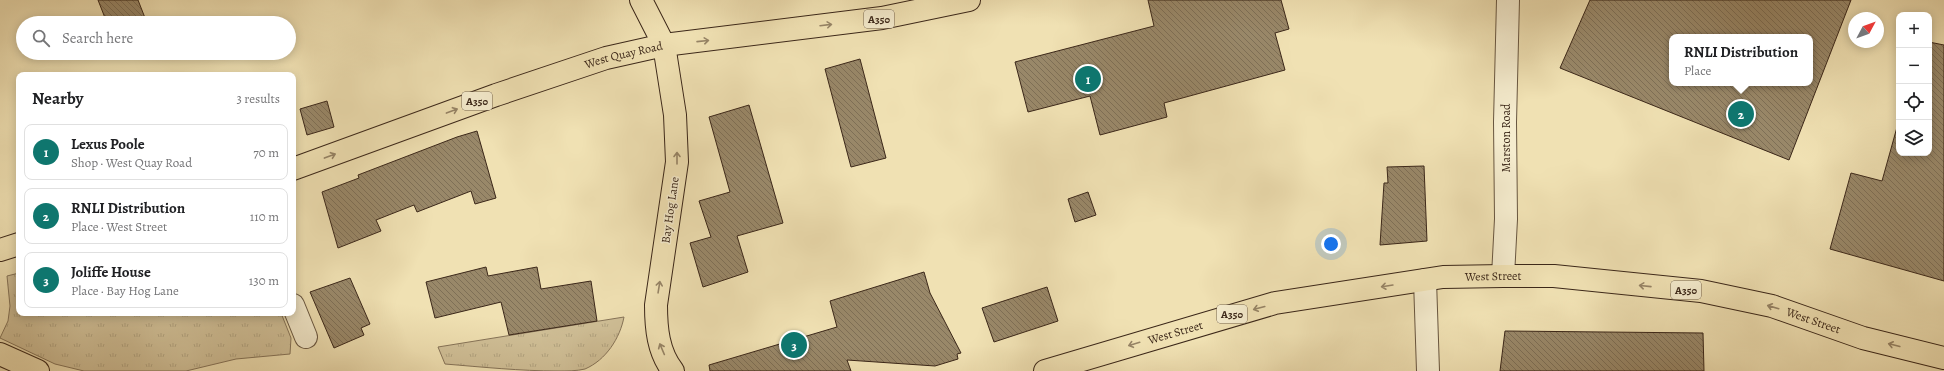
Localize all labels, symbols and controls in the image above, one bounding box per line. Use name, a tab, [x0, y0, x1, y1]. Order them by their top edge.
road number: A350	[864, 10, 894, 28]
north arrow	[1848, 12, 1884, 48]
map controls	[1896, 12, 1932, 156]
button: +	[1896, 12, 1932, 48]
search box	[16, 16, 296, 60]
one-way arrow	[819, 21, 832, 29]
icon: search	[30, 27, 52, 49]
text: Search here	[62, 28, 133, 48]
popup	[1669, 34, 1813, 86]
street label: West Quay Road	[582, 37, 665, 73]
one-way arrow	[696, 37, 709, 45]
text: RNLI Distribution	[1684, 42, 1798, 62]
button: −	[1896, 48, 1932, 84]
text: Place	[1684, 62, 1711, 79]
pin: 1	[1075, 64, 1101, 94]
button: locate	[1896, 84, 1932, 120]
text: Nearby	[32, 87, 83, 110]
text: 3 results	[236, 90, 280, 107]
road number: A350	[462, 92, 492, 110]
pin: 2	[1728, 99, 1754, 129]
street label: Marston Road	[1498, 103, 1514, 172]
one-way arrow	[445, 106, 457, 114]
button: layers	[1896, 120, 1932, 156]
text: Lexus Poole	[71, 134, 145, 154]
text: 1	[44, 144, 48, 161]
text: 70 m	[253, 144, 279, 161]
one-way arrow	[323, 151, 335, 159]
one-way arrow	[673, 152, 681, 165]
text: Shop · West Quay Road	[71, 154, 192, 171]
street label: Bay Hog Lane	[657, 176, 683, 244]
text: RNLI Distribution	[71, 198, 185, 218]
text: 2	[43, 208, 49, 225]
text: 110 m	[250, 208, 279, 225]
text: Place · West Street	[71, 218, 167, 235]
your location	[1321, 234, 1341, 254]
text: Joliffe House	[71, 262, 151, 282]
street label: West Street	[1464, 268, 1521, 285]
text: 3	[43, 272, 49, 289]
text: 130 m	[249, 272, 279, 289]
one-way arrow	[655, 281, 663, 294]
road number: A350	[1671, 281, 1701, 299]
text: Place · Bay Hog Lane	[71, 282, 179, 299]
one-way arrow	[1381, 282, 1394, 290]
one-way arrow	[1639, 282, 1652, 289]
one-way arrow	[1767, 303, 1780, 310]
street label: West Street	[1783, 303, 1843, 337]
one-way arrow	[1252, 304, 1265, 312]
road number: A350	[1217, 305, 1247, 323]
street label: West Street	[1145, 317, 1205, 348]
pin: 3	[781, 330, 807, 360]
one-way arrow	[1128, 341, 1141, 348]
one-way arrow	[1888, 341, 1901, 349]
one-way arrow	[658, 344, 665, 356]

